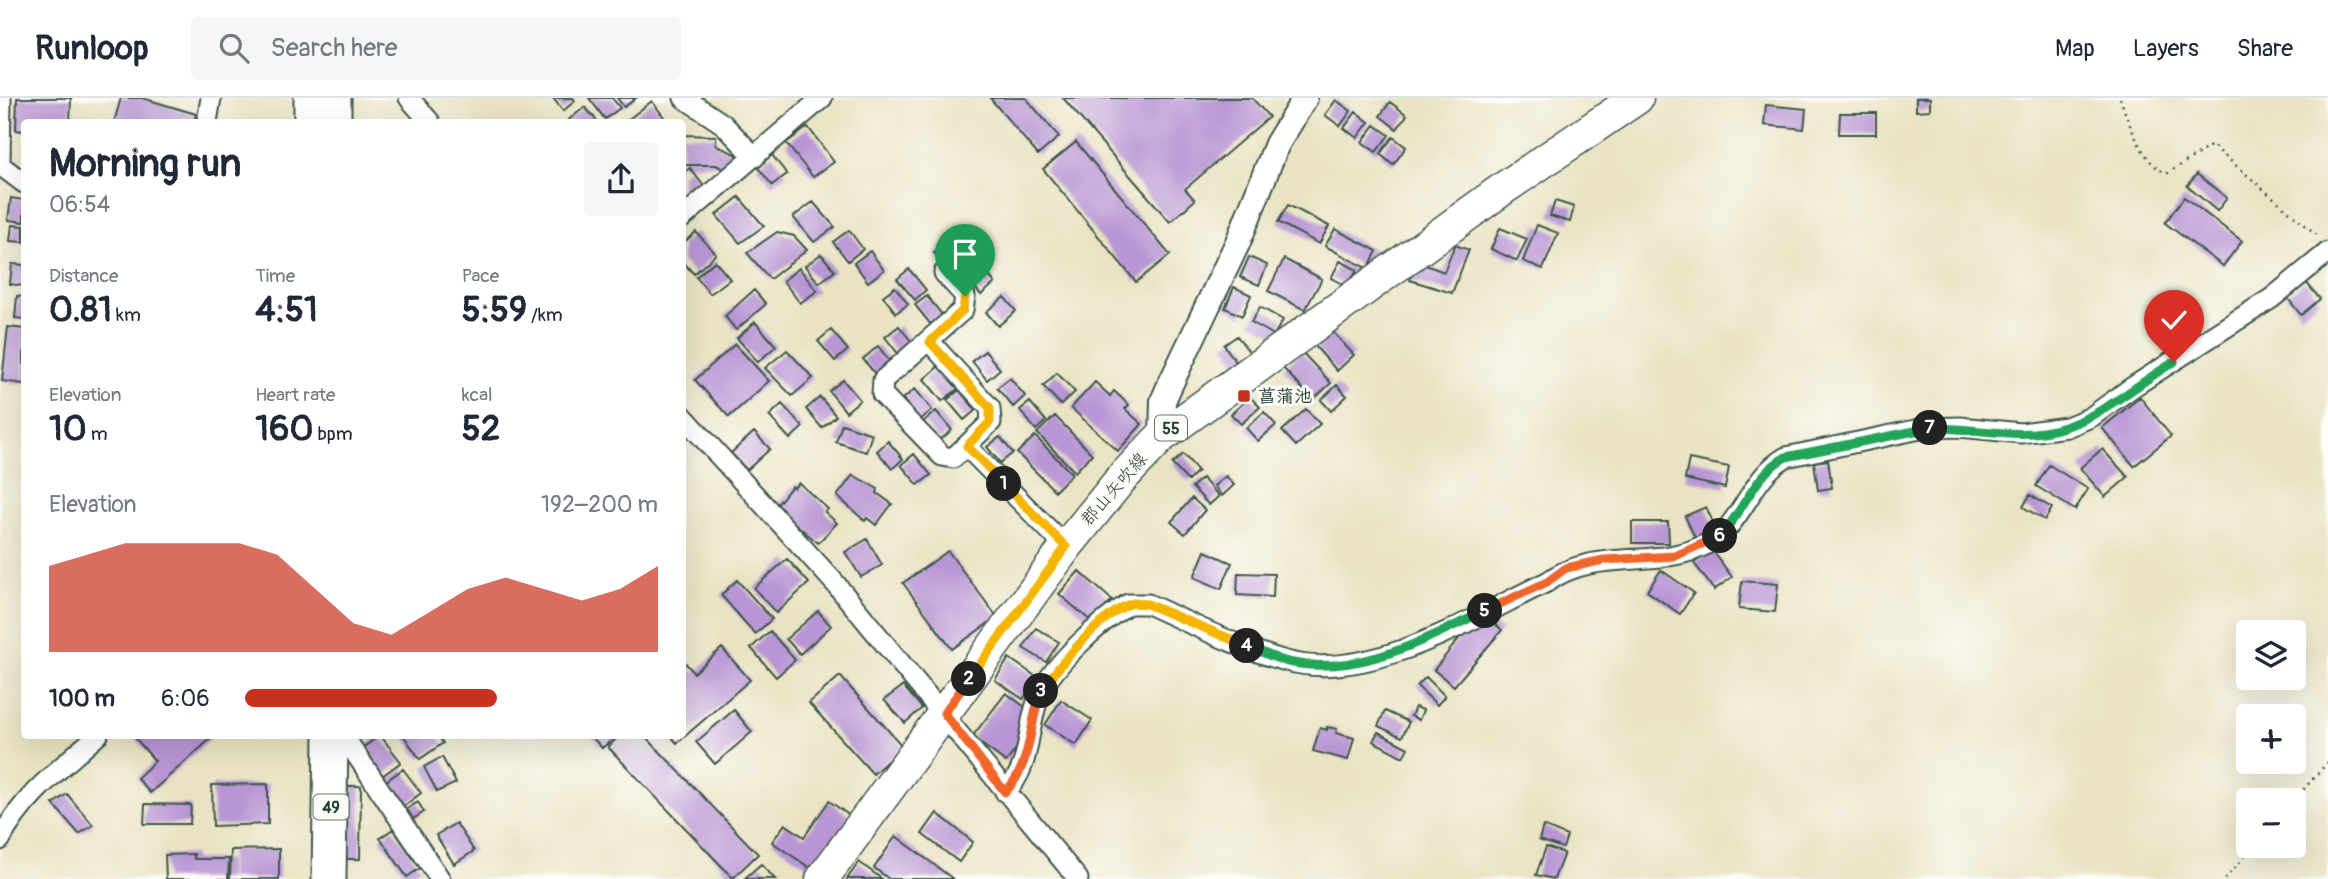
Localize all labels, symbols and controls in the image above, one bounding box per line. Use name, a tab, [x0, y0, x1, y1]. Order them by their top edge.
search box	[191, 17, 681, 80]
text: Runloop	[35, 28, 149, 69]
icon: search	[215, 29, 253, 67]
text: Search here	[271, 32, 398, 64]
text: Map	[2055, 34, 2095, 63]
text: Layers	[2133, 34, 2199, 63]
text: Share	[2237, 34, 2293, 63]
text: Morning run	[49, 140, 241, 188]
button: share	[584, 142, 658, 216]
text: 06:54	[49, 190, 110, 219]
pin	[935, 224, 995, 296]
icon: arrive	[946, 235, 984, 273]
text: Distance	[49, 264, 118, 288]
text: Time	[255, 264, 295, 288]
text: Pace	[462, 264, 499, 288]
text: 0.81	[49, 288, 112, 332]
text: 4:51	[255, 288, 318, 332]
text: 5:59	[462, 288, 527, 332]
pin	[2144, 290, 2204, 362]
icon: check	[2155, 301, 2193, 339]
text: km	[112, 303, 141, 327]
text: /km	[527, 303, 563, 327]
text: Elevation	[49, 383, 121, 407]
text: Heart rate	[255, 383, 335, 407]
text: kcal	[462, 383, 493, 407]
place label: 菖蒲池	[1258, 385, 1312, 408]
marker: 菖蒲池	[1236, 388, 1252, 404]
text: 10	[49, 407, 87, 451]
text: 160	[255, 407, 313, 451]
text: 52	[462, 407, 500, 451]
pin: 7	[1912, 410, 1948, 446]
text: 7	[1924, 415, 1935, 439]
road number: 55	[1155, 416, 1187, 440]
text: m	[87, 422, 108, 446]
text: bpm	[313, 422, 353, 446]
street label: 郡山矢吹線	[1076, 448, 1153, 531]
pin: 1	[986, 466, 1021, 502]
text: 1	[1000, 471, 1007, 495]
text: Elevation	[49, 490, 137, 519]
text: 192–200 m	[541, 490, 658, 519]
pin: 6	[1702, 518, 1738, 554]
text: 6	[1714, 523, 1725, 547]
pin: 5	[1468, 594, 1502, 628]
text: 5	[1479, 598, 1490, 622]
map controls	[2236, 620, 2306, 858]
button: layers	[2236, 620, 2306, 690]
pin: 4	[1230, 628, 1264, 664]
text: 4	[1241, 633, 1252, 657]
pin: 2	[951, 662, 986, 696]
text: 2	[963, 666, 974, 690]
pin: 3	[1024, 674, 1058, 708]
text: 3	[1035, 678, 1046, 702]
text: 100 m	[49, 684, 115, 713]
text: 6:06	[161, 684, 210, 713]
button: +	[2236, 704, 2306, 774]
button: −	[2236, 788, 2306, 858]
road number: 49	[314, 794, 348, 820]

